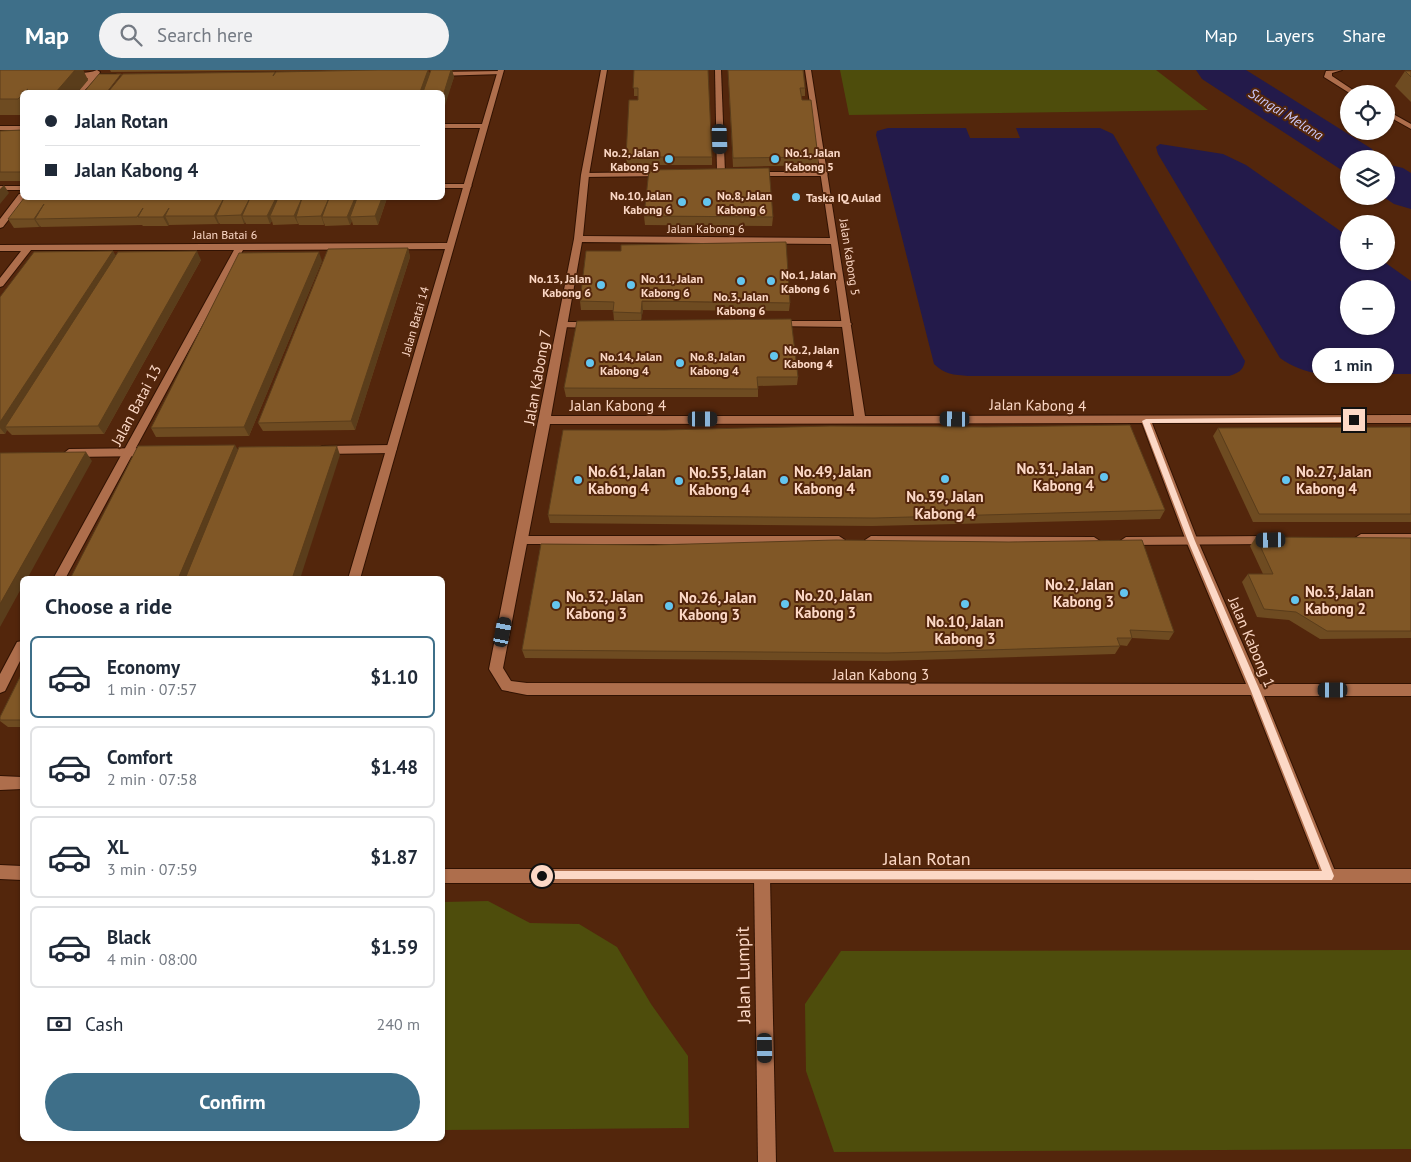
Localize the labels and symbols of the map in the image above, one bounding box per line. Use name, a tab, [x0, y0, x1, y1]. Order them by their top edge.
water label: Sungai Melana	[1245, 84, 1327, 144]
car	[711, 124, 728, 154]
place label: No.2, Jalan Kabong 5	[604, 145, 659, 174]
place label: No.1, Jalan Kabong 5	[785, 145, 840, 174]
marker: No.2, Jalan Kabong 5	[663, 153, 675, 165]
marker: No.1, Jalan Kabong 5	[769, 153, 781, 165]
place label: No.10, Jalan Kabong 6	[610, 188, 672, 217]
place label: No.8, Jalan Kabong 6	[717, 188, 772, 217]
place label: Taska IQ Aulad	[806, 190, 881, 205]
marker: Taska IQ Aulad	[790, 191, 802, 203]
marker: No.10, Jalan Kabong 6	[676, 196, 688, 208]
marker: No.8, Jalan Kabong 6	[701, 196, 713, 208]
street label: Jalan Kabong 5	[836, 217, 863, 296]
street label: Jalan Kabong 6	[666, 221, 745, 236]
street label: Jalan Batai 6	[192, 227, 257, 242]
place label: No.1, Jalan Kabong 6	[781, 267, 836, 296]
place label: No.13, Jalan Kabong 6	[529, 271, 591, 300]
place label: No.11, Jalan Kabong 6	[641, 271, 703, 300]
marker: No.3, Jalan Kabong 6	[735, 275, 747, 287]
marker: No.1, Jalan Kabong 6	[765, 275, 777, 287]
marker: No.13, Jalan Kabong 6	[595, 279, 607, 291]
marker: No.11, Jalan Kabong 6	[625, 279, 637, 291]
street label: Jalan Batai 14	[398, 284, 432, 358]
place label: No.3, Jalan Kabong 6	[713, 289, 769, 318]
street label: Jalan Kabong 7	[519, 328, 555, 427]
place label: No.2, Jalan Kabong 4	[784, 342, 839, 371]
callout: 1 min	[1313, 348, 1395, 382]
place label: No.14, Jalan Kabong 4	[600, 349, 662, 378]
place label: No.8, Jalan Kabong 4	[690, 349, 745, 378]
marker: No.2, Jalan Kabong 4	[768, 350, 780, 362]
marker: No.14, Jalan Kabong 4	[584, 357, 596, 369]
marker: No.8, Jalan Kabong 4	[674, 357, 686, 369]
street label: Jalan Batai 13	[106, 361, 165, 450]
street label: Jalan Kabong 4	[989, 395, 1086, 415]
street label: Jalan Kabong 4	[569, 396, 666, 415]
route end	[1343, 409, 1365, 431]
car	[939, 411, 970, 427]
car	[688, 412, 718, 427]
place label: No.31, Jalan Kabong 4	[1017, 459, 1094, 495]
place label: No.61, Jalan Kabong 4	[588, 462, 665, 498]
place label: No.49, Jalan Kabong 4	[794, 462, 871, 498]
place label: No.27, Jalan Kabong 4	[1296, 462, 1372, 498]
place label: No.55, Jalan Kabong 4	[689, 463, 766, 499]
marker: No.31, Jalan Kabong 4	[1098, 471, 1110, 483]
marker: No.39, Jalan Kabong 4	[939, 473, 951, 485]
marker: No.61, Jalan Kabong 4	[572, 474, 584, 486]
marker: No.49, Jalan Kabong 4	[778, 474, 790, 486]
marker: No.27, Jalan Kabong 4	[1280, 474, 1292, 486]
marker: No.55, Jalan Kabong 4	[673, 475, 685, 487]
place label: No.39, Jalan Kabong 4	[906, 487, 984, 523]
car	[1255, 532, 1286, 548]
place label: No.2, Jalan Kabong 3	[1045, 575, 1114, 611]
place label: No.3, Jalan Kabong 2	[1305, 582, 1374, 618]
place label: No.20, Jalan Kabong 3	[795, 586, 872, 622]
place label: No.32, Jalan Kabong 3	[566, 587, 643, 623]
marker: No.2, Jalan Kabong 3	[1118, 587, 1130, 599]
place label: No.26, Jalan Kabong 3	[679, 588, 756, 624]
street label: Jalan Kabong 1	[1224, 593, 1280, 690]
marker: No.3, Jalan Kabong 2	[1289, 594, 1301, 606]
marker: No.20, Jalan Kabong 3	[779, 598, 791, 610]
marker: No.10, Jalan Kabong 3	[959, 598, 971, 610]
marker: No.32, Jalan Kabong 3	[550, 599, 562, 611]
marker: No.26, Jalan Kabong 3	[663, 600, 675, 612]
place label: No.10, Jalan Kabong 3	[926, 612, 1004, 648]
car	[492, 616, 513, 648]
street label: Jalan Kabong 3	[832, 665, 929, 684]
car	[1318, 683, 1348, 698]
street label: Jalan Rotan	[882, 847, 971, 870]
route start	[531, 865, 553, 887]
street label: Jalan Lumpit	[731, 926, 755, 1025]
car	[757, 1033, 772, 1063]

